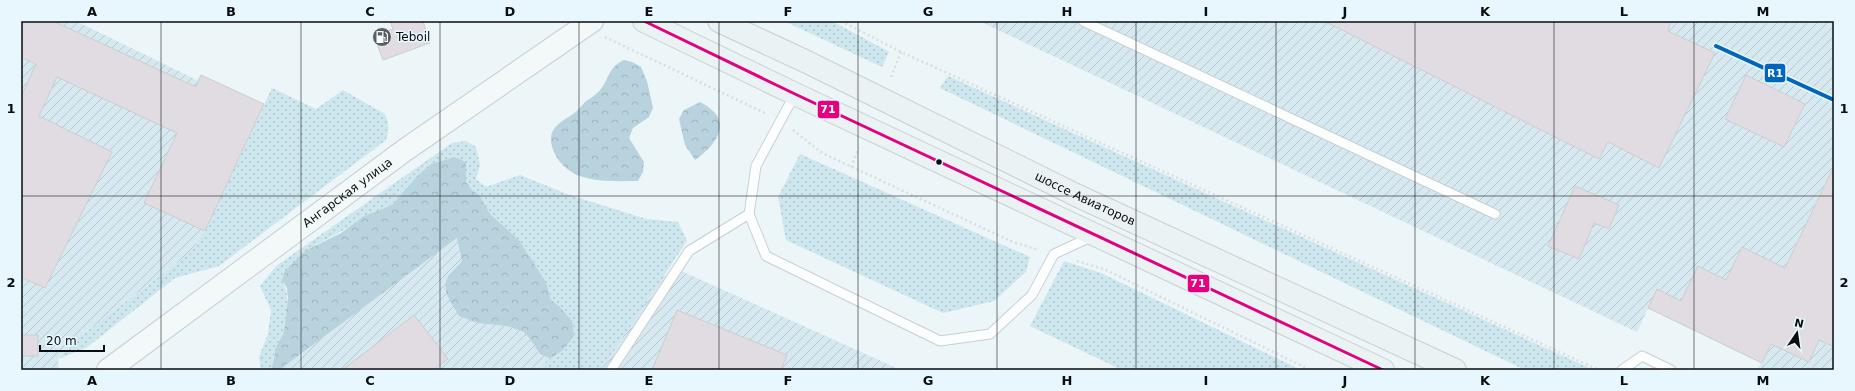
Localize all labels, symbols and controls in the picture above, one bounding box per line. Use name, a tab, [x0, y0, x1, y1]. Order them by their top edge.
text: A	[87, 4, 97, 19]
text: B	[226, 4, 236, 19]
text: C	[365, 4, 375, 19]
text: D	[505, 4, 516, 19]
text: E	[645, 4, 653, 19]
text: F	[784, 4, 792, 19]
text: G	[923, 4, 933, 19]
text: H	[1062, 4, 1072, 19]
text: I	[1204, 4, 1208, 19]
text: J	[1342, 4, 1347, 19]
text: K	[1480, 4, 1491, 19]
text: L	[1620, 4, 1628, 19]
text: M	[1757, 4, 1769, 19]
fuel station icon: Teboil	[371, 26, 393, 48]
place label: Teboil	[395, 30, 430, 44]
line badge: R1	[1764, 63, 1786, 83]
text: R1	[1767, 67, 1783, 80]
line badge: 71	[817, 100, 840, 119]
text: 1	[6, 101, 16, 116]
text: 1	[1839, 101, 1849, 116]
text: 71	[820, 103, 836, 116]
street label: Ангарская улица	[300, 155, 395, 230]
unlabelled marker	[934, 157, 944, 167]
street label: шоссе Авиаторов	[1033, 169, 1138, 229]
line badge: 71	[1187, 274, 1210, 293]
text: 2	[6, 275, 16, 290]
text: 2	[1839, 275, 1849, 290]
text: 71	[1190, 277, 1206, 290]
north arrow	[1777, 313, 1817, 353]
text: N	[1793, 316, 1805, 331]
scale bar	[40, 327, 104, 353]
text: 20 m	[46, 334, 77, 348]
text: A	[87, 373, 97, 388]
text: B	[226, 373, 236, 388]
text: C	[365, 373, 375, 388]
text: D	[505, 373, 516, 388]
text: E	[645, 373, 653, 388]
text: F	[784, 373, 792, 388]
text: G	[923, 373, 933, 388]
text: H	[1062, 373, 1072, 388]
text: I	[1204, 373, 1208, 388]
text: J	[1342, 373, 1347, 388]
text: K	[1480, 373, 1491, 388]
text: L	[1620, 373, 1628, 388]
text: M	[1757, 373, 1769, 388]

